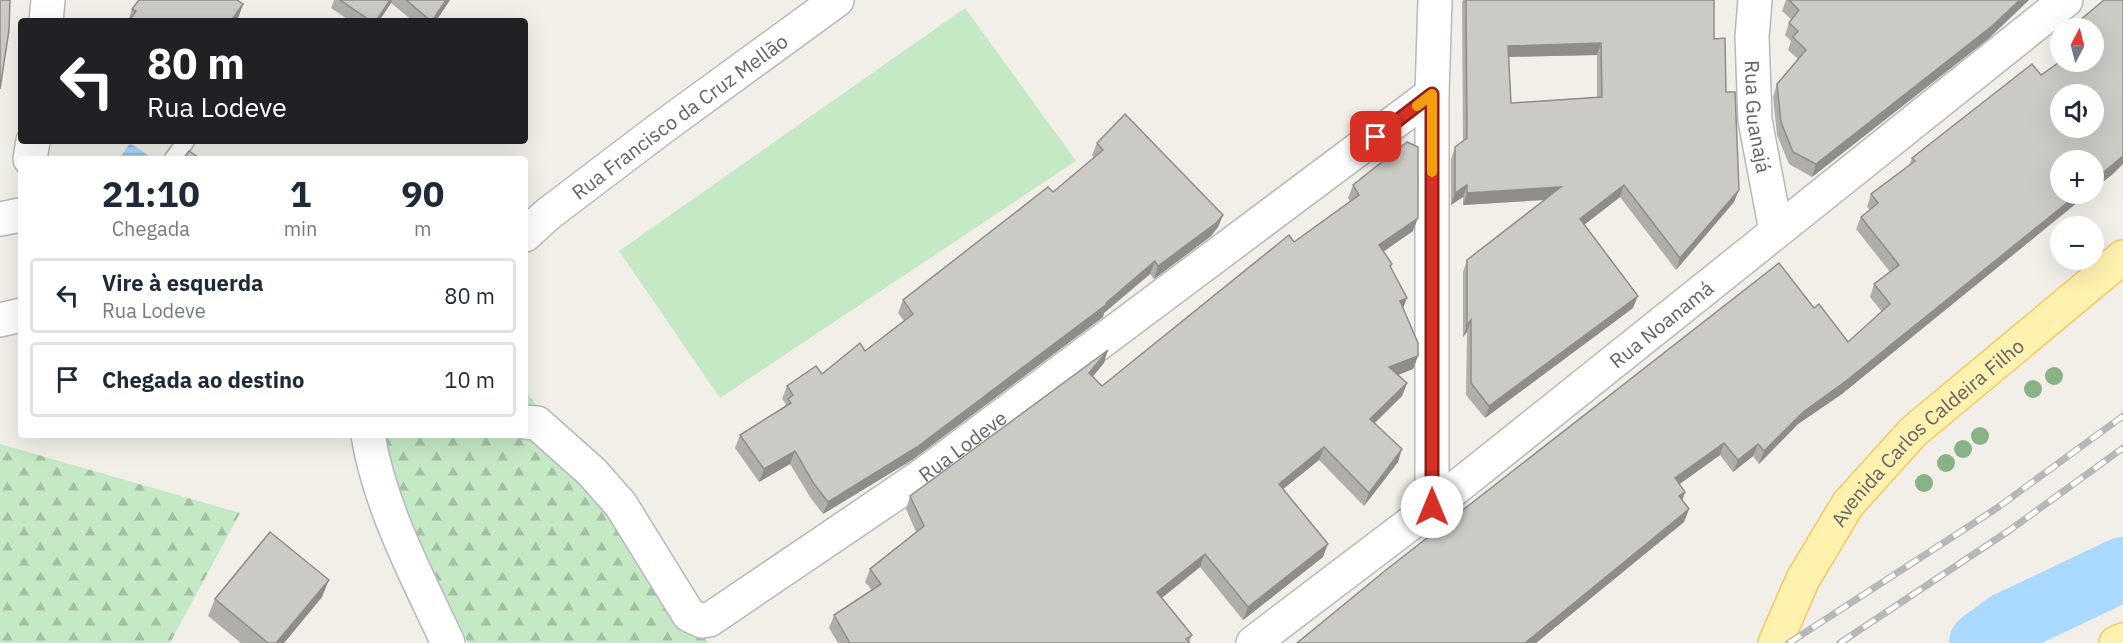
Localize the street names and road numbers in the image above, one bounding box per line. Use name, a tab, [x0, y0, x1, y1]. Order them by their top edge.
street label: Rua Francisco da Cruz Mellão	[566, 27, 793, 205]
street label: Rua Guanajá	[1739, 60, 1778, 175]
street label: Rua Noanamá	[1603, 274, 1719, 374]
street label: Avenida Carlos Caldeira Filho	[1824, 332, 2029, 531]
street label: Rua Lodeve	[913, 404, 1012, 487]

